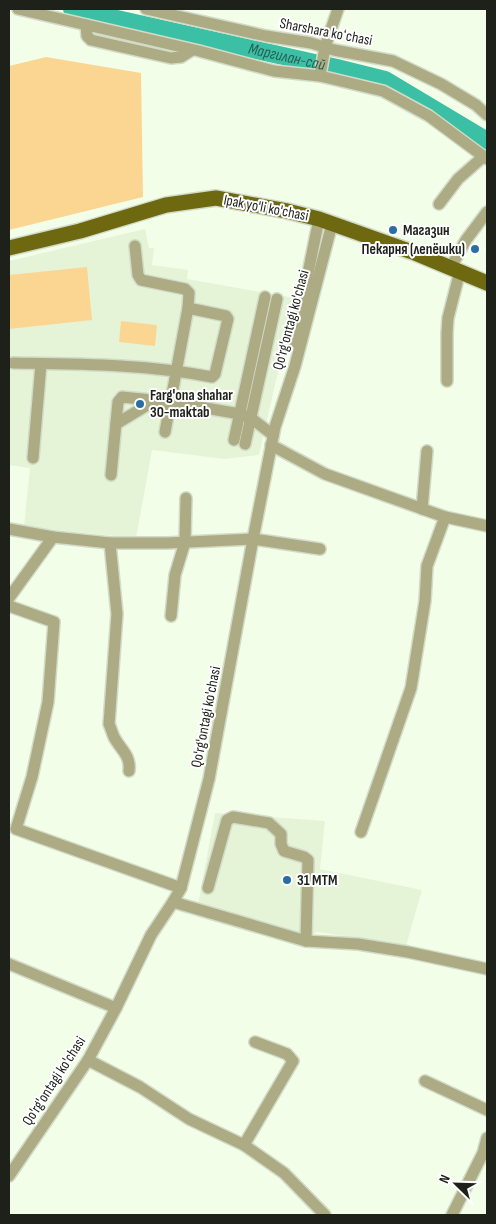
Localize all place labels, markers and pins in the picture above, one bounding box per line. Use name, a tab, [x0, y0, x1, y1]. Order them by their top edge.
place label: Магазин	[403, 221, 450, 240]
marker: Магазин	[387, 224, 399, 236]
place label: Пекарня (лепёшки)	[362, 240, 465, 259]
marker: Пекарня (лепёшки)	[469, 243, 481, 255]
place label: Farg'ona shahar 30-maktab	[150, 386, 233, 422]
marker: Farg'ona shahar 30-maktab	[134, 398, 146, 410]
place label: 31 MTM	[297, 871, 337, 890]
marker: 31 MTM	[281, 874, 293, 886]

